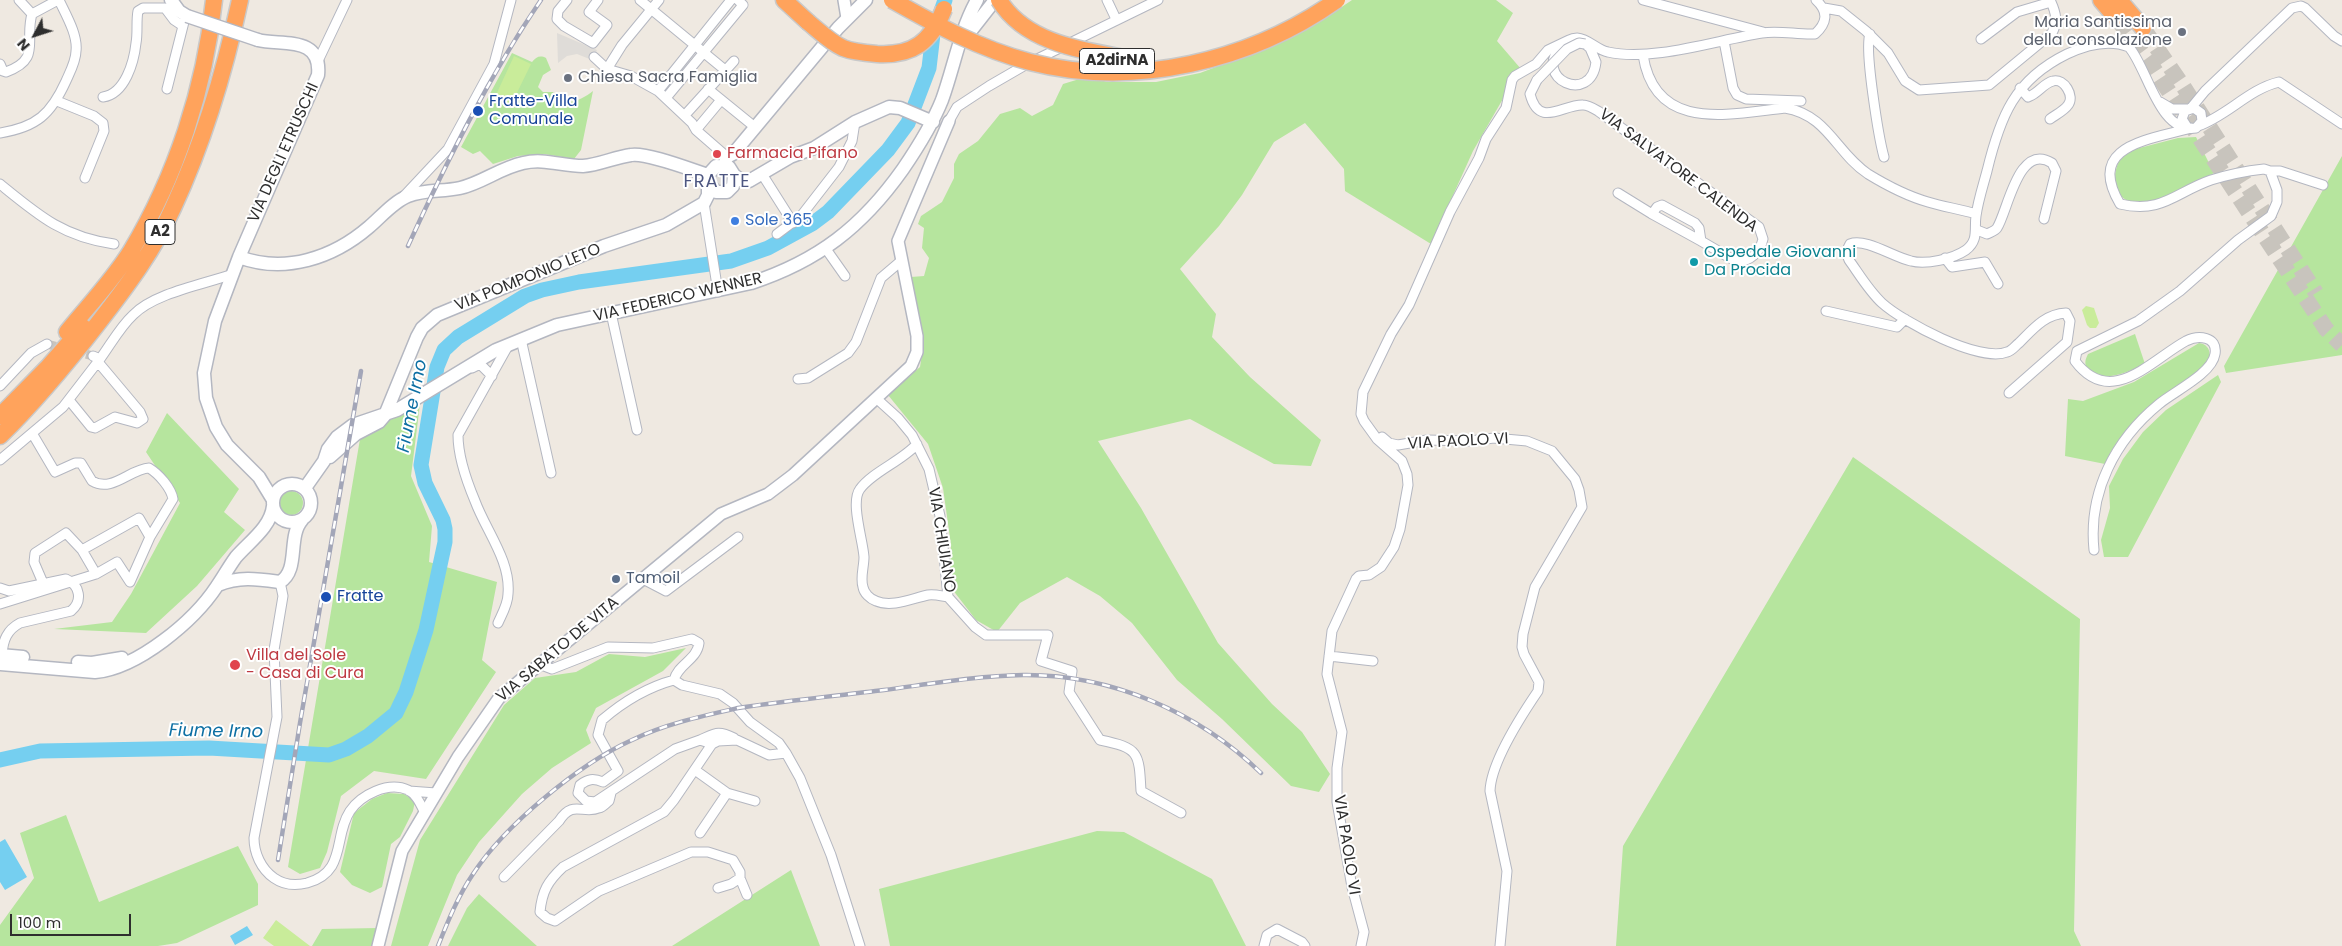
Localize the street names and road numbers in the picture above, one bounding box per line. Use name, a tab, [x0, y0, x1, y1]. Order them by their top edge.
road number: A2dirNA	[1080, 48, 1154, 74]
street label: VIA DEGLI ETRUSCHI	[245, 80, 323, 226]
street label: VIA SALVATORE CALENDA	[1595, 105, 1761, 237]
road number: A2	[145, 220, 175, 244]
street label: VIA POMPONIO LETO	[452, 240, 604, 316]
street label: VIA FEDERICO WENNER	[592, 269, 764, 327]
street label: VIA PAOLO VI	[1407, 430, 1509, 454]
street label: VIA CHIUIANO	[923, 486, 959, 594]
street label: VIA SABATO DE VITA	[493, 593, 623, 707]
street label: VIA PAOLO VI	[1329, 794, 1363, 896]

